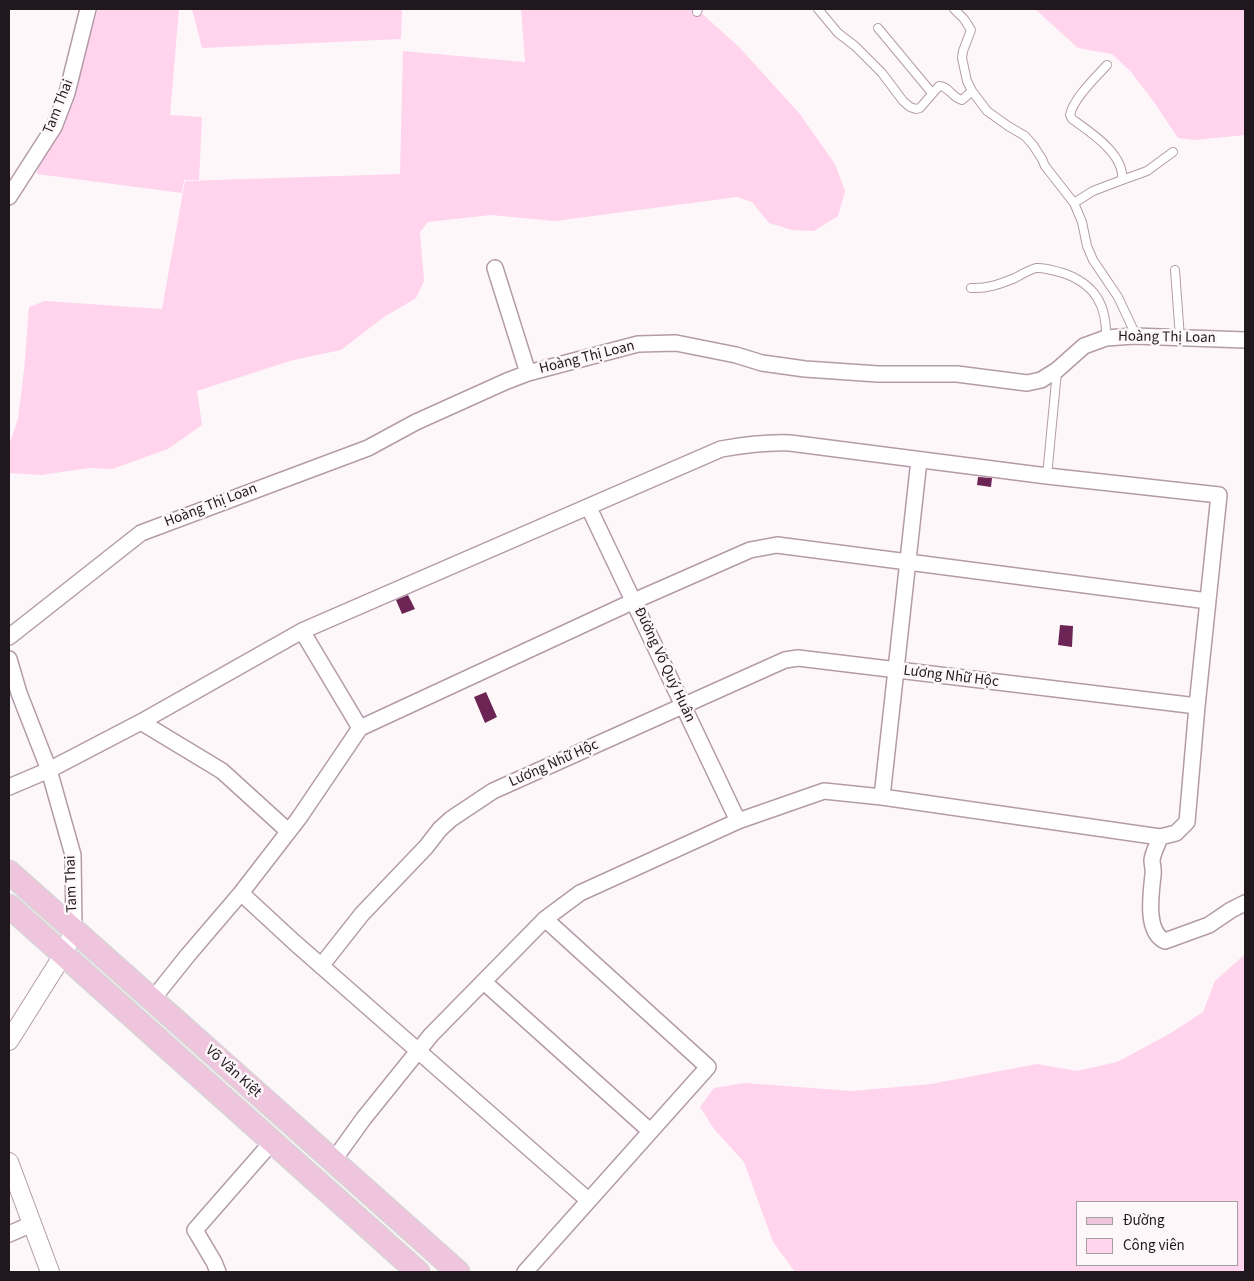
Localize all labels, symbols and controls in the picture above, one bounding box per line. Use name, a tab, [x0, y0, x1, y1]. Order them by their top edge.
street label: Tam Thai	[40, 77, 78, 137]
street label: Hoàng Thị Loan	[1118, 328, 1216, 348]
street label: Hoàng Thị Loan	[537, 337, 637, 379]
street label: Hoàng Thị Loan	[162, 480, 260, 532]
street label: Đường Võ Quý Huân	[629, 605, 699, 725]
street label: Lương Nhữ Hộc	[902, 662, 1000, 692]
street label: Lương Nhữ Hộc	[507, 736, 601, 792]
street label: Tam Thai	[62, 855, 82, 913]
street label: Võ Văn Kiệt	[201, 1042, 265, 1102]
legend	[1076, 1201, 1239, 1266]
text: Đường	[1123, 1210, 1165, 1231]
text: Công viên	[1123, 1235, 1185, 1256]

